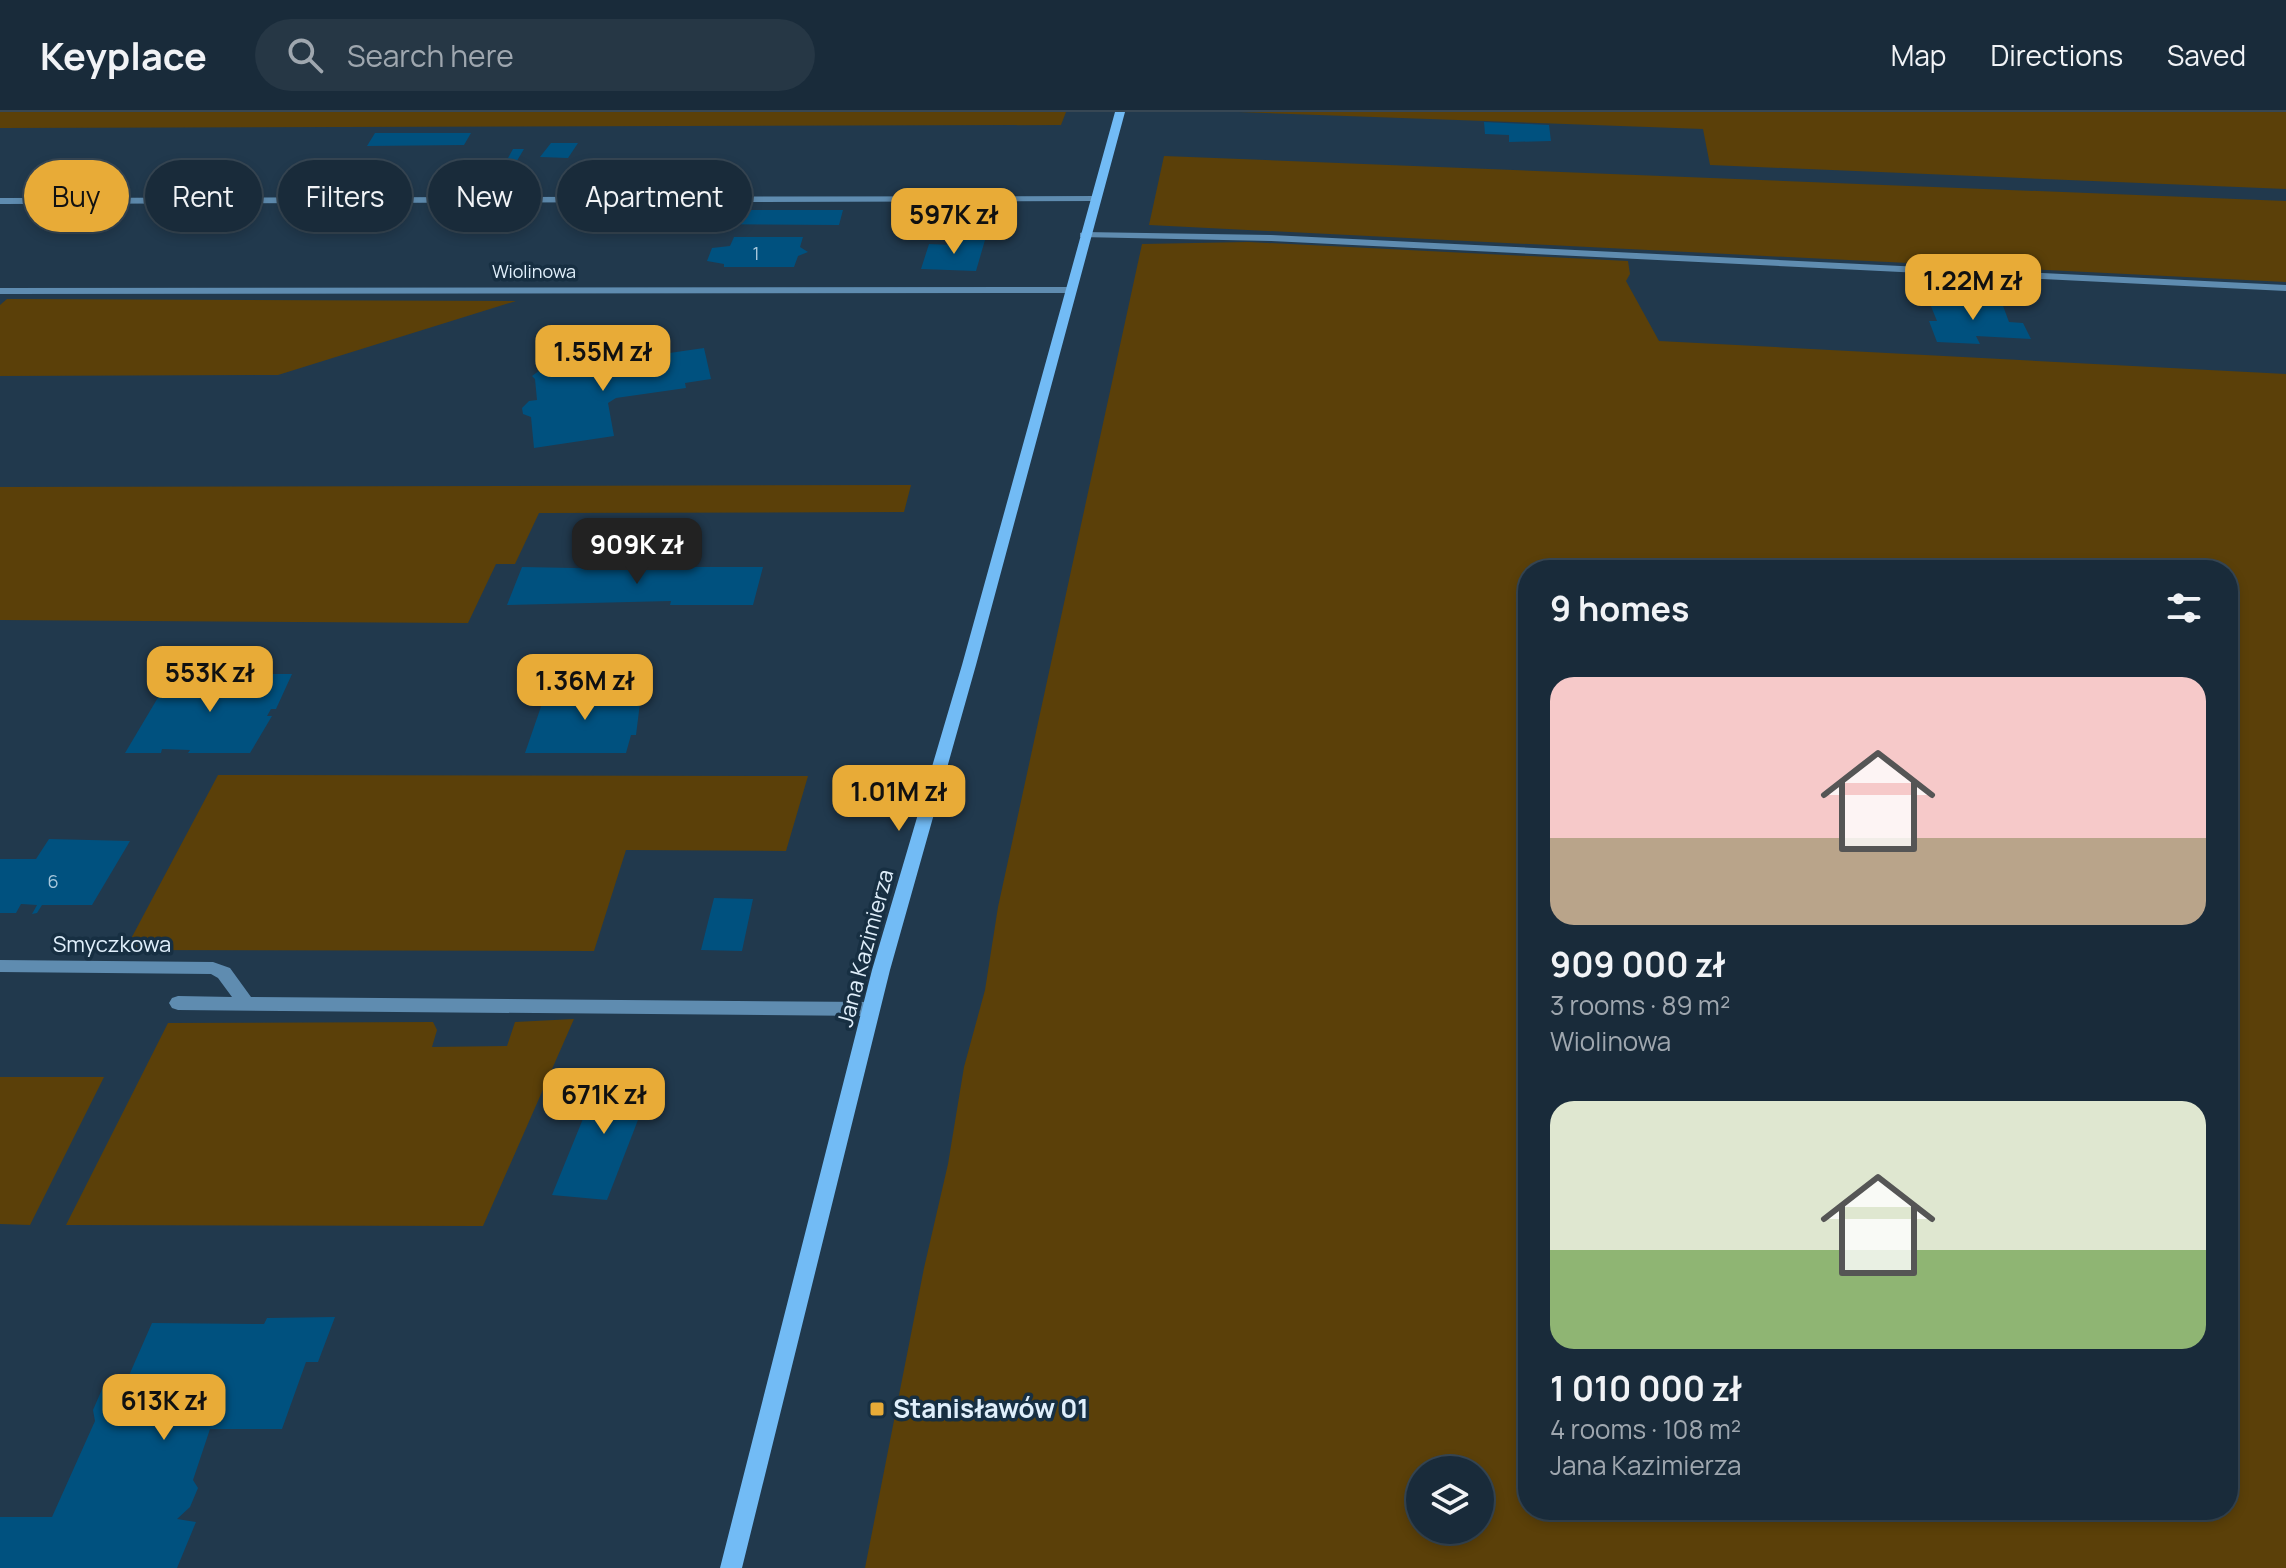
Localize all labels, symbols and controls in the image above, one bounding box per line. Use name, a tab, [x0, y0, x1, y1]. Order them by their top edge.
search box	[255, 19, 815, 91]
text: Keyplace	[40, 29, 207, 81]
icon: search	[283, 33, 327, 77]
text: Search here	[347, 35, 514, 76]
text: Map	[1891, 36, 1946, 74]
text: Directions	[1990, 36, 2123, 74]
text: Saved	[2167, 36, 2246, 74]
chip: Buy	[24, 160, 129, 232]
chip: Rent	[145, 160, 262, 232]
chip: Filters	[278, 160, 412, 232]
chip: New	[428, 160, 541, 232]
chip: Apartment	[557, 160, 752, 232]
pin: 597K zł	[880, 188, 1028, 256]
text: 597K zł	[909, 196, 999, 232]
house number: 1	[752, 241, 760, 265]
pin: 1.22M zł	[1890, 254, 2056, 322]
street label: Wiolinowa	[492, 259, 576, 283]
text: 1.22M zł	[1923, 262, 2023, 298]
pin: 1.55M zł	[520, 325, 686, 393]
text: 1.55M zł	[553, 333, 653, 369]
pin: 909K zł	[563, 518, 711, 586]
text: 909K zł	[590, 526, 684, 562]
text: 9 homes	[1550, 585, 1689, 631]
icon: filters	[2162, 586, 2206, 630]
pin: 553K zł	[136, 646, 284, 714]
text: 553K zł	[165, 654, 255, 690]
pin: 1.36M zł	[502, 654, 668, 722]
text: 1.36M zł	[535, 662, 635, 698]
icon: home	[1806, 729, 1950, 873]
pin: 1.01M zł	[816, 765, 982, 833]
text: 1.01M zł	[850, 773, 948, 809]
street label: Jana Kazimierza	[830, 866, 900, 1030]
house number: 6	[47, 869, 59, 893]
street label: Smyczkowa	[53, 929, 171, 959]
text: 909 000 zł	[1550, 941, 1726, 987]
text: 3 rooms · 89 m²	[1550, 987, 1730, 1023]
text: Wiolinowa	[1550, 1023, 1671, 1059]
pin: 671K zł	[530, 1068, 678, 1136]
text: 671K zł	[561, 1076, 647, 1112]
icon: home	[1806, 1153, 1950, 1297]
text: 1 010 000 zł	[1550, 1365, 1742, 1411]
pin: 613K zł	[90, 1374, 238, 1442]
text: 613K zł	[121, 1382, 207, 1418]
place label: Stanisławów 01	[893, 1390, 1089, 1426]
marker: Stanisławów 01	[868, 1400, 886, 1418]
text: 4 rooms · 108 m²	[1550, 1411, 1741, 1447]
text: Jana Kazimierza	[1550, 1447, 1741, 1483]
map controls	[1406, 1456, 1494, 1544]
button: layers	[1406, 1456, 1494, 1544]

